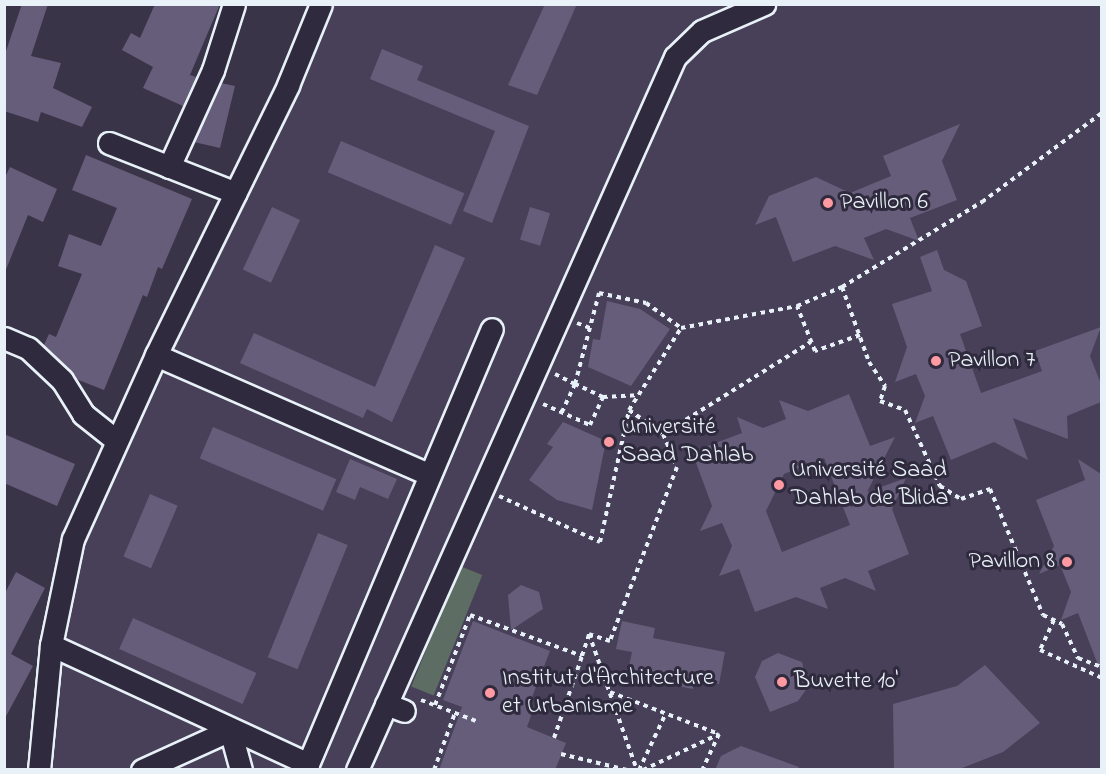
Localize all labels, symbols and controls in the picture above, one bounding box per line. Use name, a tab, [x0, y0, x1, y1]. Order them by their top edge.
place label: Pavillon 6	[840, 189, 928, 217]
marker: Pavillon 6	[821, 196, 835, 210]
place label: Pavillon 7	[948, 347, 1035, 375]
marker: Pavillon 7	[929, 354, 943, 368]
place label: Université Saad Dahlab	[621, 414, 753, 470]
marker: Université Saad Dahlab	[602, 435, 616, 449]
place label: Université Saad Dahlab de Blida	[791, 457, 948, 513]
marker: Université Saad Dahlab de Blida	[772, 478, 786, 492]
place label: Pavillon 8	[969, 548, 1055, 576]
marker: Pavillon 8	[1060, 555, 1074, 569]
place label: Institut d'Architecture et Urbanisme	[502, 665, 714, 721]
place label: Buvette 10'	[794, 668, 898, 696]
marker: Buvette 10'	[775, 675, 789, 689]
marker: Institut d'Architecture et Urbanisme	[483, 686, 497, 700]

